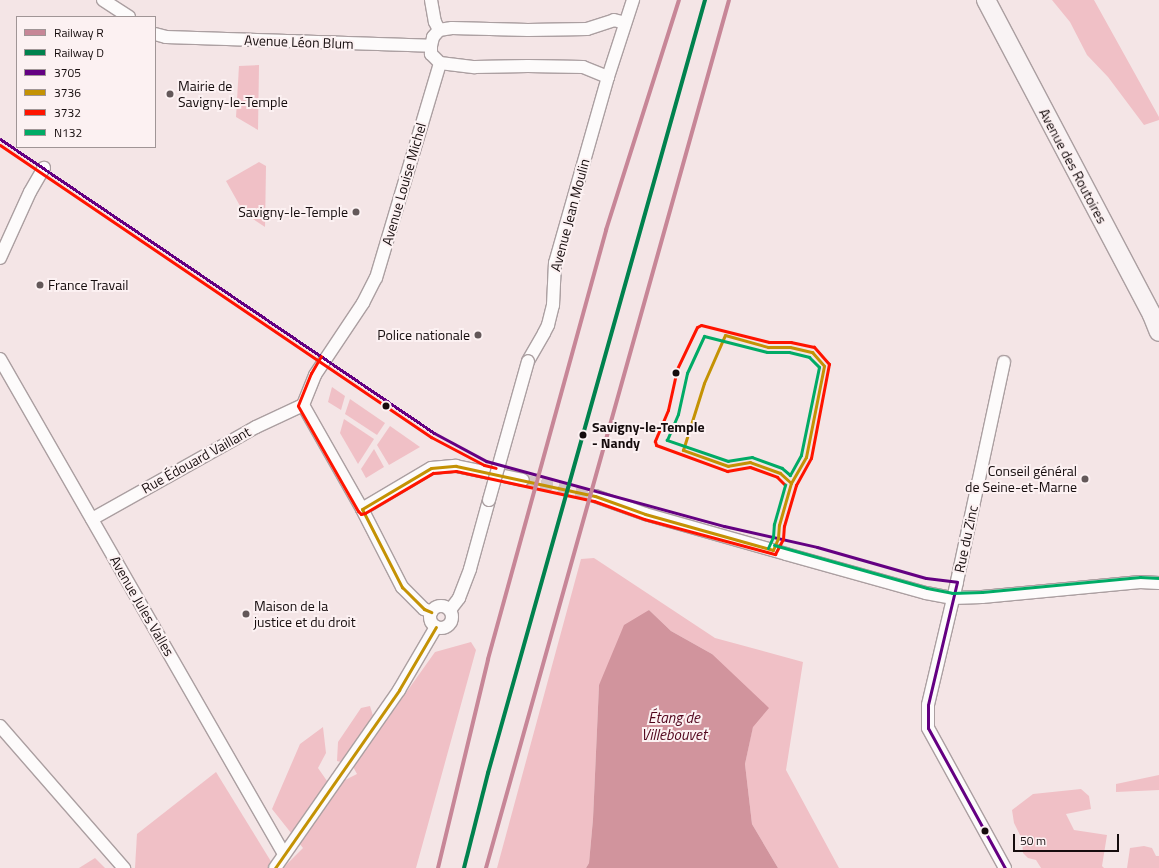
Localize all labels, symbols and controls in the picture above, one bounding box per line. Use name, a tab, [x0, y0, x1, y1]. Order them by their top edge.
legend	[16, 16, 156, 148]
text: Railway R	[54, 23, 104, 42]
street label: Avenue Léon Blum	[244, 32, 354, 52]
text: Railway D	[54, 43, 104, 62]
text: 3705	[54, 63, 81, 82]
place label: Mairie de Savigny-le-Temple	[178, 78, 288, 110]
text: 3736	[54, 83, 81, 102]
marker: Mairie de Savigny-le-Temple	[165, 89, 175, 99]
text: 3732	[54, 103, 81, 122]
street label: Avenue des Routoires	[1036, 106, 1110, 226]
street label: Avenue Louise Michel	[378, 121, 430, 247]
text: N132	[54, 123, 82, 142]
street label: Avenue Jean Moulin	[547, 157, 593, 273]
place label: Savigny-le-Temple	[238, 204, 348, 220]
marker: Savigny-le-Temple	[351, 207, 361, 217]
place label: France Travail	[48, 277, 128, 293]
marker: France Travail	[35, 280, 45, 290]
place label: Police nationale	[377, 327, 470, 343]
marker: Police nationale	[473, 330, 483, 340]
unlabelled marker	[671, 368, 681, 378]
unlabelled marker	[381, 401, 391, 411]
place label: Savigny-le-Temple - Nandy	[592, 419, 705, 452]
street label: Rue Édouard Vaillant	[139, 423, 253, 497]
marker: Savigny-le-Temple - Nandy	[577, 429, 589, 441]
place label: Conseil général de Seine-et-Marne	[965, 463, 1077, 496]
marker: Conseil général de Seine-et-Marne	[1080, 474, 1090, 484]
street label: Rue du Zinc	[951, 504, 981, 574]
street label: Avenue Jules Valles	[106, 553, 178, 659]
place label: Maison de la justice et du droit	[254, 598, 356, 630]
marker: Maison de la justice et du droit	[241, 609, 251, 619]
water label: Étang de Villebouvet	[641, 708, 707, 743]
unlabelled marker	[980, 826, 990, 836]
scale bar	[1015, 826, 1121, 852]
text: 50 m	[1020, 831, 1046, 850]

